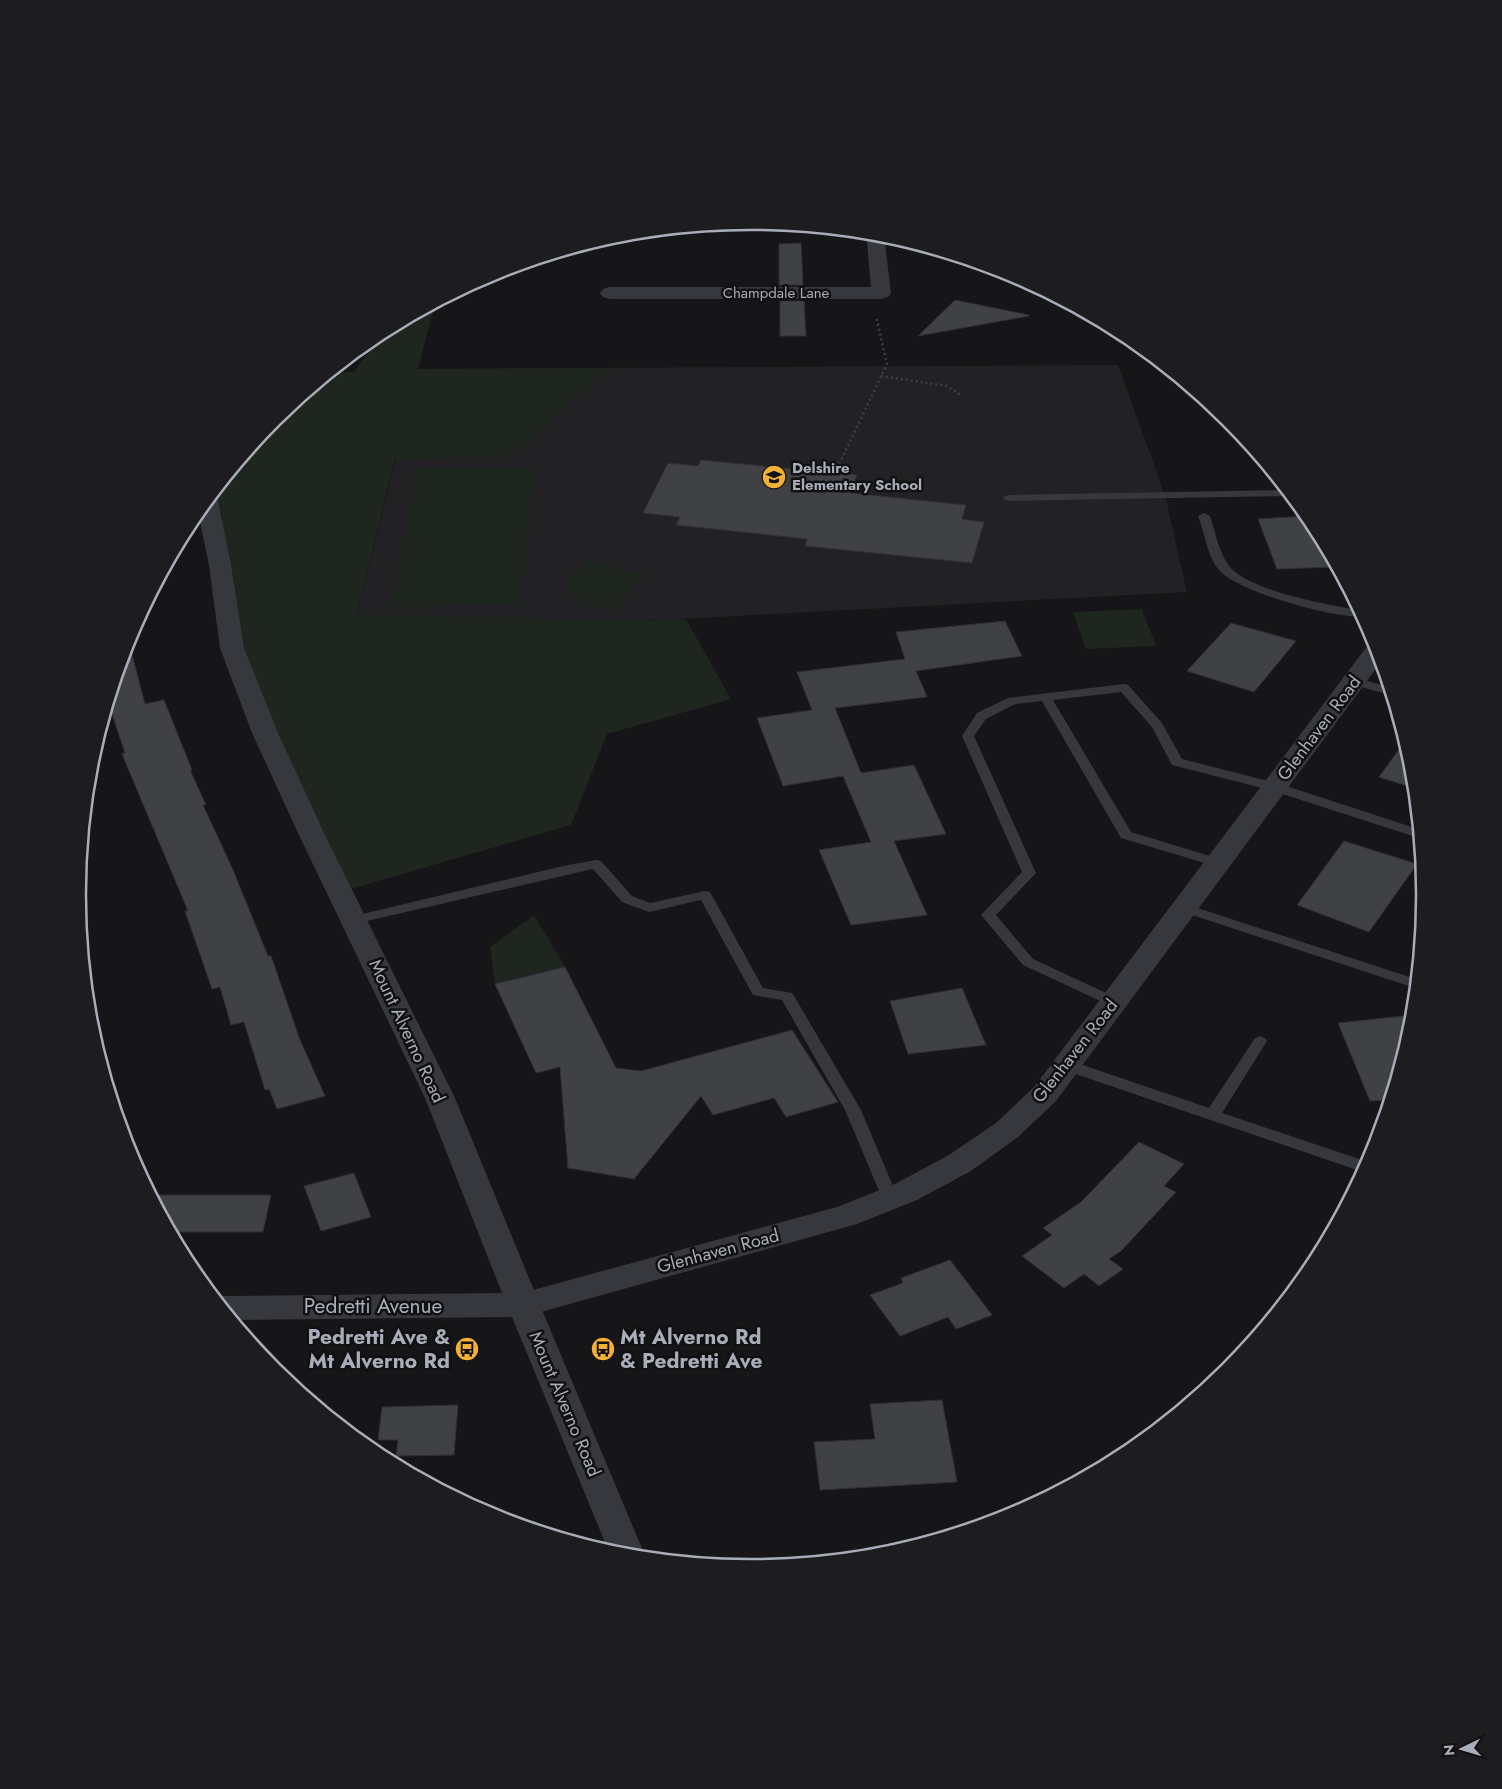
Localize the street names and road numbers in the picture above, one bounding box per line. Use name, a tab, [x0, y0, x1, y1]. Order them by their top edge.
street label: Champdale Lane	[723, 282, 830, 304]
street label: Glenhaven Road	[1271, 670, 1367, 786]
street label: Mount Alverno Road	[362, 955, 452, 1107]
street label: Glenhaven Road	[1026, 994, 1124, 1108]
street label: Glenhaven Road	[654, 1222, 782, 1280]
street label: Pedretti Avenue	[304, 1291, 442, 1321]
street label: Mount Alverno Road	[523, 1327, 607, 1481]

